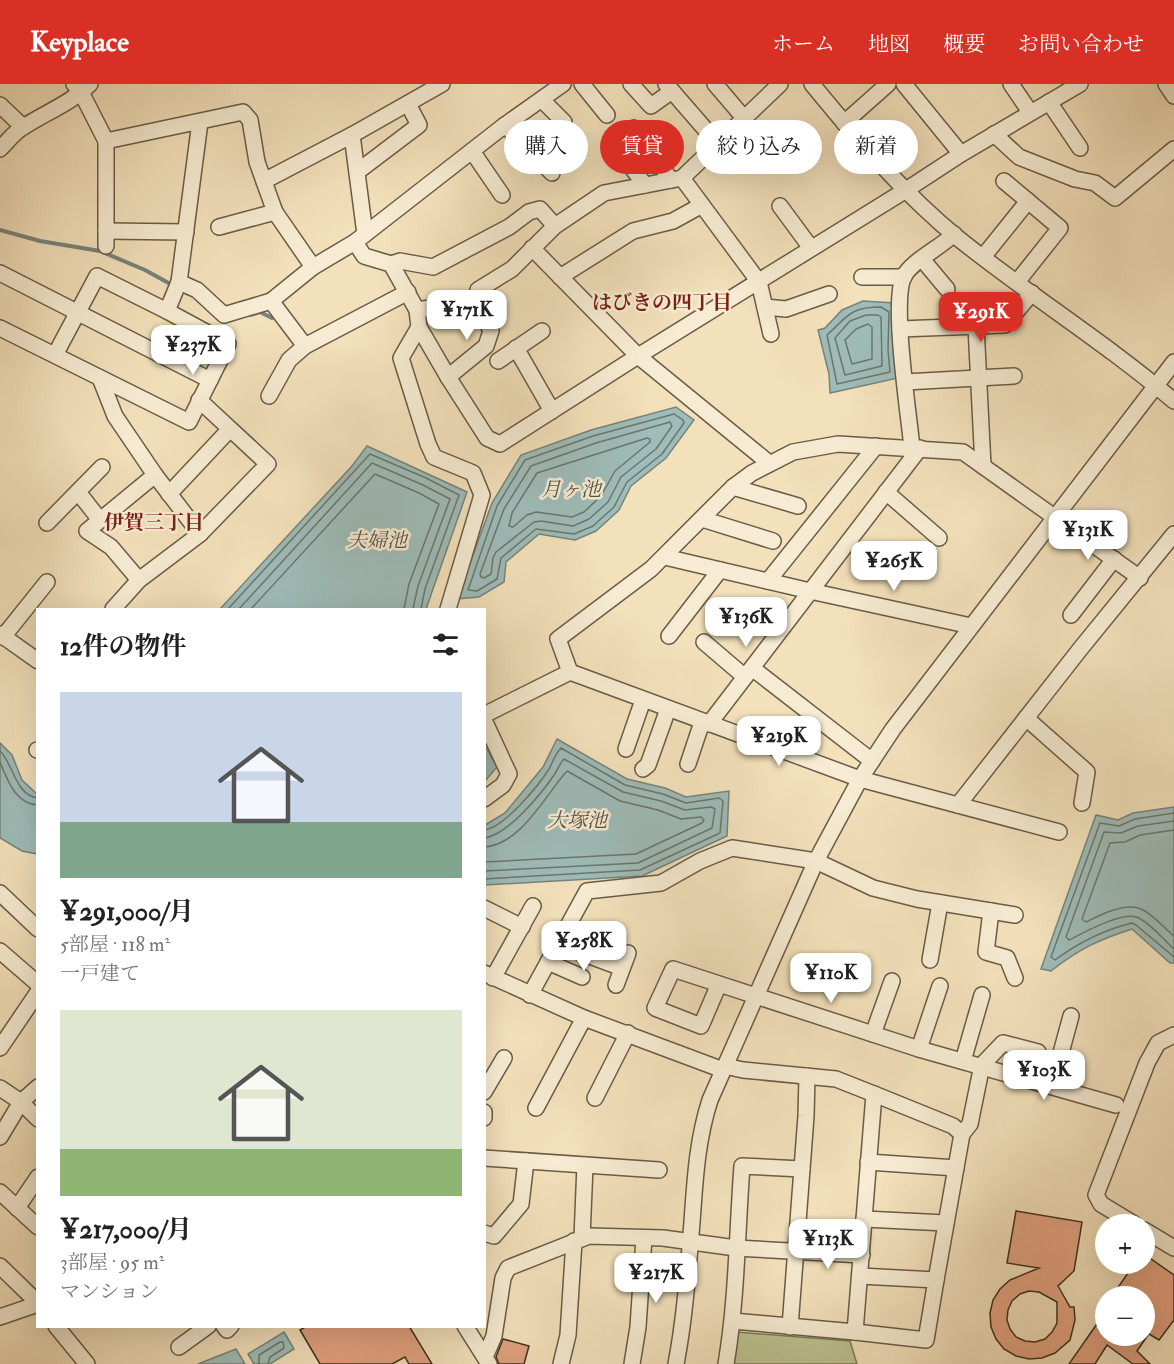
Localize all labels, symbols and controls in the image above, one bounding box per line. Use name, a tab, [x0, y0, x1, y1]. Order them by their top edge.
text: Keyplace	[30, 25, 129, 60]
text: ホーム	[772, 31, 835, 58]
text: 地図	[868, 31, 910, 58]
text: 概要	[943, 31, 985, 58]
text: お問い合わせ	[1018, 31, 1144, 58]
chip: 購入	[504, 120, 588, 174]
chip: 賃貸	[600, 120, 684, 174]
chip: 絞り込み	[696, 120, 822, 174]
chip: 新着	[834, 120, 918, 174]
pin: ¥171K	[425, 290, 509, 341]
district label: はびきの四丁目	[592, 290, 732, 315]
pin: ¥291K	[939, 292, 1023, 343]
text: ¥171K	[441, 297, 493, 322]
text: ¥291K	[953, 299, 1009, 324]
pin: ¥237K	[151, 325, 235, 376]
text: ¥237K	[165, 332, 221, 357]
water label: 月ヶ池	[541, 477, 603, 502]
district label: 伊賀三丁目	[104, 510, 204, 535]
pin: ¥131K	[1046, 510, 1130, 561]
text: ¥131K	[1063, 517, 1113, 542]
water label: 夫婦池	[347, 528, 409, 553]
pin: ¥265K	[852, 541, 936, 592]
text: ¥265K	[865, 548, 923, 573]
pin: ¥136K	[704, 597, 788, 648]
text: ¥136K	[719, 604, 773, 629]
icon: filters	[429, 628, 462, 661]
text: 12件の物件	[60, 631, 186, 663]
pin: ¥219K	[737, 716, 821, 767]
text: ¥219K	[751, 723, 807, 748]
icon: home	[207, 731, 315, 839]
water label: 大塚池	[547, 808, 609, 833]
text: ¥291,000/月	[60, 896, 194, 928]
pin: ¥258K	[542, 921, 626, 972]
text: ¥258K	[555, 928, 613, 953]
text: 5部屋 · 118 m²	[60, 932, 170, 957]
pin: ¥110K	[789, 953, 873, 1004]
text: ¥110K	[804, 960, 858, 985]
text: 一戸建て	[60, 961, 140, 986]
icon: home	[207, 1049, 315, 1157]
pin: ¥103K	[1002, 1050, 1086, 1101]
text: ¥103K	[1017, 1057, 1071, 1082]
text: ¥217,000/月	[60, 1214, 192, 1246]
map controls	[1095, 1214, 1155, 1346]
button: +	[1095, 1214, 1155, 1274]
pin: ¥113K	[786, 1219, 870, 1270]
text: ¥113K	[803, 1226, 853, 1251]
text: 3部屋 · 95 m²	[60, 1250, 164, 1275]
pin: ¥217K	[614, 1253, 698, 1304]
text: ¥217K	[628, 1260, 684, 1285]
text: マンション	[60, 1279, 159, 1304]
button: −	[1095, 1286, 1155, 1346]

